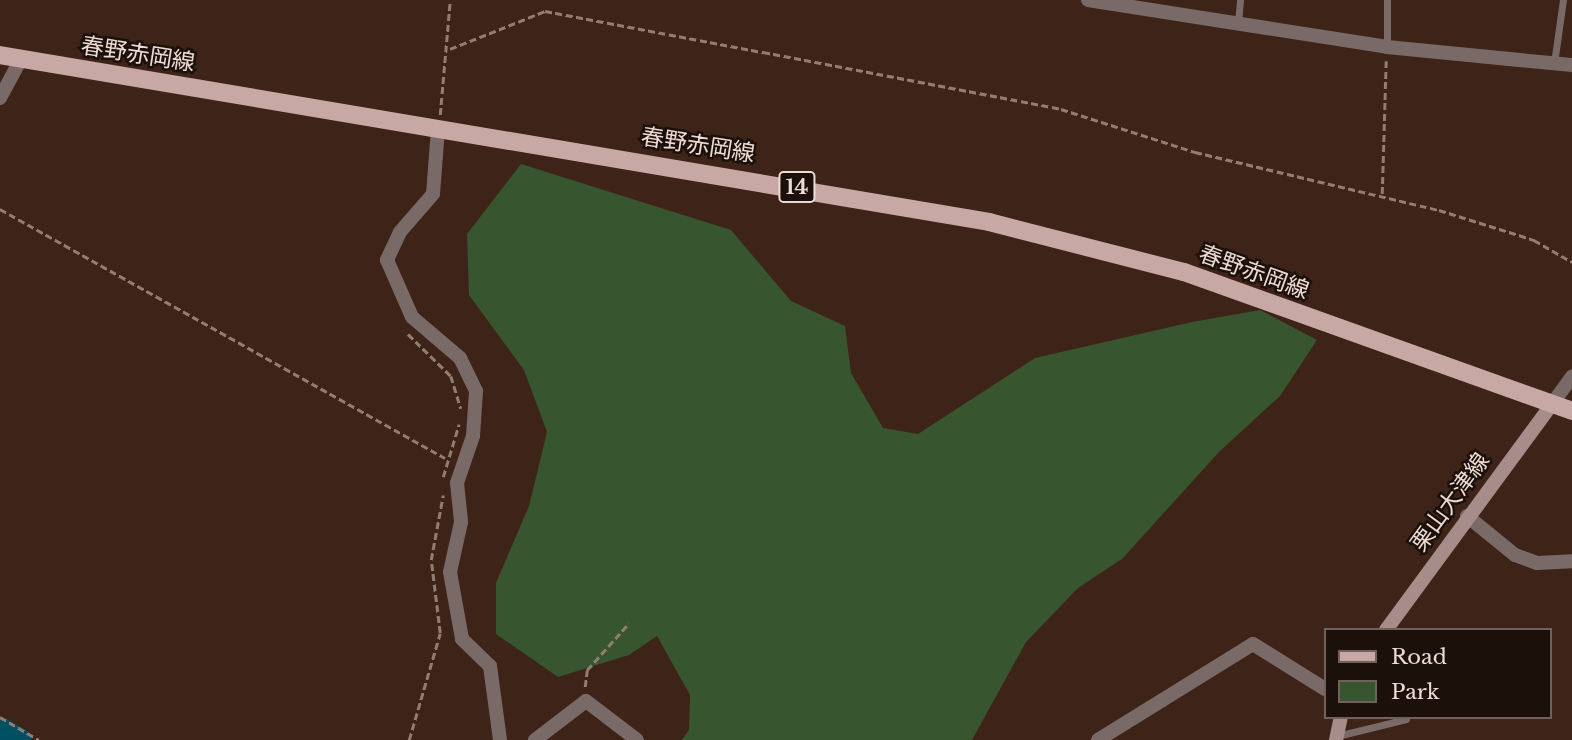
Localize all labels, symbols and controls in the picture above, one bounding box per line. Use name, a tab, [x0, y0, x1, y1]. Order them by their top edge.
street label: 春野赤岡線	[79, 31, 197, 77]
street label: 春野赤岡線	[639, 122, 757, 168]
road number: 14	[778, 170, 816, 204]
street label: 春野赤岡線	[1195, 239, 1313, 305]
street label: 栗山大津線	[1405, 447, 1495, 557]
legend	[1324, 628, 1551, 719]
text: Road	[1391, 644, 1447, 670]
text: Park	[1391, 679, 1440, 705]

